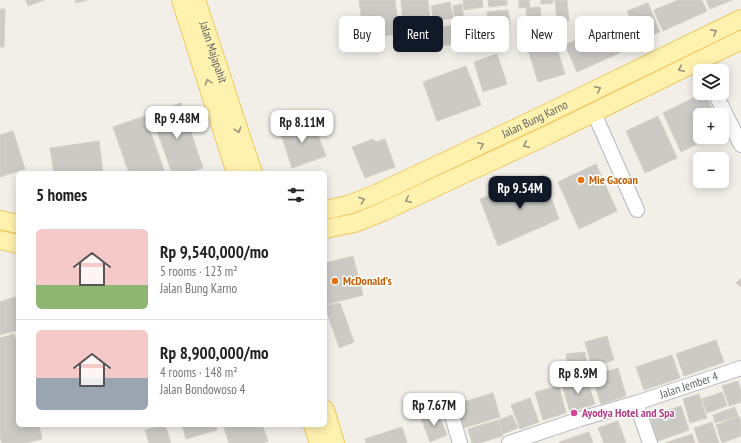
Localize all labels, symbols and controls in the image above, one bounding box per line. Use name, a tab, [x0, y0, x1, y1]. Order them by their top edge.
chip: Buy	[339, 16, 385, 52]
chip: Rent	[393, 16, 443, 52]
chip: Filters	[451, 16, 509, 52]
chip: New	[517, 16, 567, 52]
chip: Apartment	[575, 16, 654, 52]
street label: Jalan Majapahit	[196, 18, 231, 86]
one-way arrow	[710, 29, 718, 37]
map controls	[693, 64, 729, 188]
button: layers	[693, 64, 729, 100]
one-way arrow	[678, 65, 685, 72]
one-way arrow	[204, 79, 212, 86]
one-way arrow	[593, 86, 601, 94]
street label: Jalan Bung Karno	[498, 97, 570, 141]
pin: Rp 9.48M	[136, 106, 218, 140]
button: +	[693, 108, 729, 144]
text: Rp 9.48M	[154, 110, 200, 127]
pin: Rp 8.11M	[261, 110, 343, 144]
text: Rp 8.11M	[279, 114, 325, 131]
one-way arrow	[234, 127, 242, 134]
one-way arrow	[523, 140, 531, 148]
one-way arrow	[476, 142, 484, 150]
button: −	[693, 152, 729, 188]
place label: Mie Gacoan	[589, 172, 638, 187]
marker: Mie Gacoan	[576, 175, 586, 185]
pin: Rp 9.54M	[479, 176, 561, 210]
text: Rp 9.54M	[497, 180, 543, 197]
text: 5 homes	[36, 184, 87, 206]
icon: filters	[285, 184, 307, 206]
one-way arrow	[405, 195, 413, 203]
one-way arrow	[359, 196, 366, 204]
text: Rp 9,540,000/mo	[160, 241, 269, 263]
icon: home	[68, 245, 116, 293]
text: 5 rooms · 123 m²	[160, 263, 238, 280]
place label: McDonald's	[343, 273, 392, 288]
marker: McDonald's	[330, 276, 340, 286]
text: Jalan Bung Karno	[160, 280, 237, 297]
text: Rp 8,900,000/mo	[160, 342, 269, 364]
icon: home	[68, 346, 116, 394]
pin: Rp 8.9M	[541, 361, 615, 395]
text: 4 rooms · 148 m²	[160, 364, 238, 381]
text: Rp 8.9M	[559, 365, 597, 382]
street label: Jalan Jember 4	[657, 368, 720, 402]
text: Jalan Bondowoso 4	[160, 381, 245, 398]
pin: Rp 7.67M	[393, 393, 475, 427]
text: Rp 7.67M	[412, 397, 456, 414]
place label: Ayodya Hotel and Spa	[581, 405, 675, 420]
marker: Ayodya Hotel and Spa	[569, 408, 579, 418]

